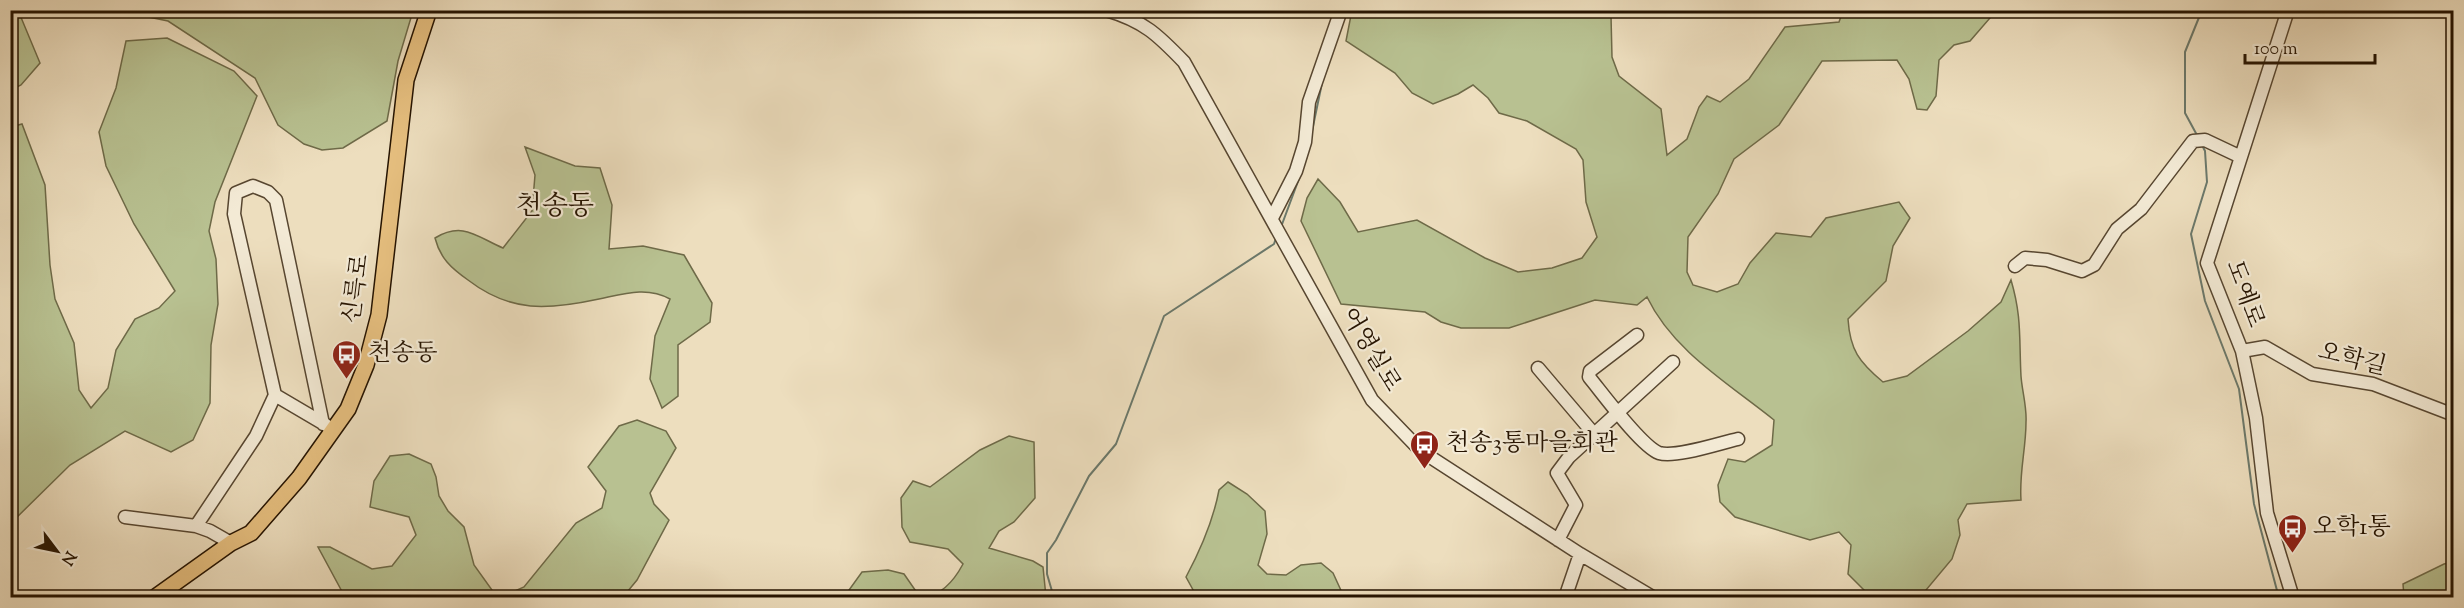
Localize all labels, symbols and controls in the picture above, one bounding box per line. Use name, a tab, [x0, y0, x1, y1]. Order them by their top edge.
scale bar	[2245, 27, 2376, 65]
text: 100 m	[2254, 37, 2298, 63]
district label: 천송동	[516, 188, 594, 227]
street label: 신륵로	[335, 252, 379, 326]
street label: 도예로	[2216, 256, 2272, 332]
street label: 어영실로	[1332, 301, 1408, 399]
street label: 오학길	[2314, 335, 2390, 385]
place label: 천송동	[368, 337, 438, 371]
bus stop icon: 천송동	[331, 338, 363, 380]
place label: 천송3통마을회관	[1446, 427, 1618, 461]
bus stop icon: 천송3통마을회관	[1409, 428, 1441, 470]
place label: 오학1통	[2313, 511, 2391, 545]
bus stop icon: 오학1통	[2276, 512, 2308, 554]
north arrow	[27, 521, 87, 581]
text: N	[54, 546, 81, 569]

